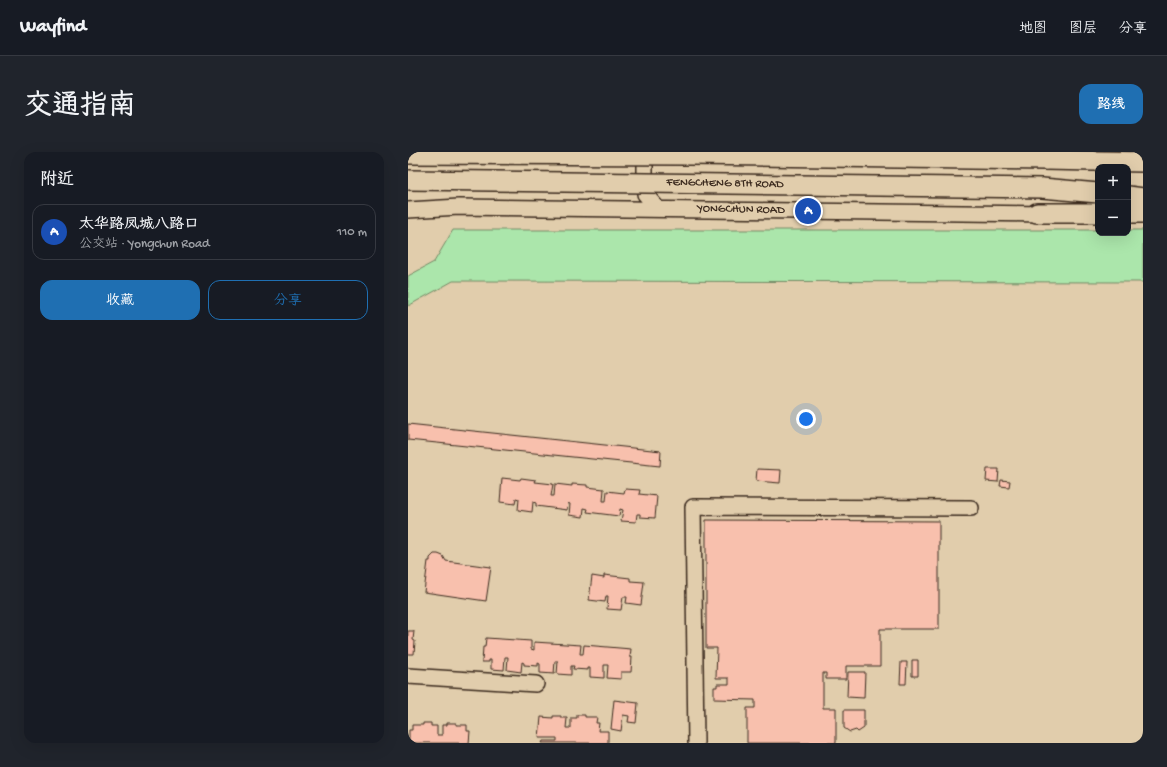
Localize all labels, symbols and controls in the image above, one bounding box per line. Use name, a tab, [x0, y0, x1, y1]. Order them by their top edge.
text: Wayfind	[20, 16, 86, 39]
text: 地图	[1019, 21, 1047, 38]
text: 图层	[1069, 21, 1097, 38]
text: 分享	[1119, 21, 1147, 38]
button: 路线	[1079, 84, 1143, 124]
text: 交通指南	[24, 91, 136, 124]
map controls	[1095, 164, 1131, 236]
button: +	[1095, 164, 1131, 200]
text: 附近	[40, 171, 74, 191]
street label: FENGCHENG 8TH ROAD	[665, 176, 784, 192]
pin: A	[795, 196, 821, 226]
button: −	[1095, 200, 1131, 236]
street label: YONGCHUN ROAD	[696, 202, 785, 218]
text: 太华路凤城八路口	[79, 216, 199, 234]
text: A	[50, 225, 58, 240]
text: 110 m	[337, 225, 367, 240]
text: 公交站 · Yongchun Road	[79, 237, 210, 252]
button: 收藏	[40, 280, 200, 320]
button: 分享	[208, 280, 368, 320]
your location	[796, 409, 816, 429]

